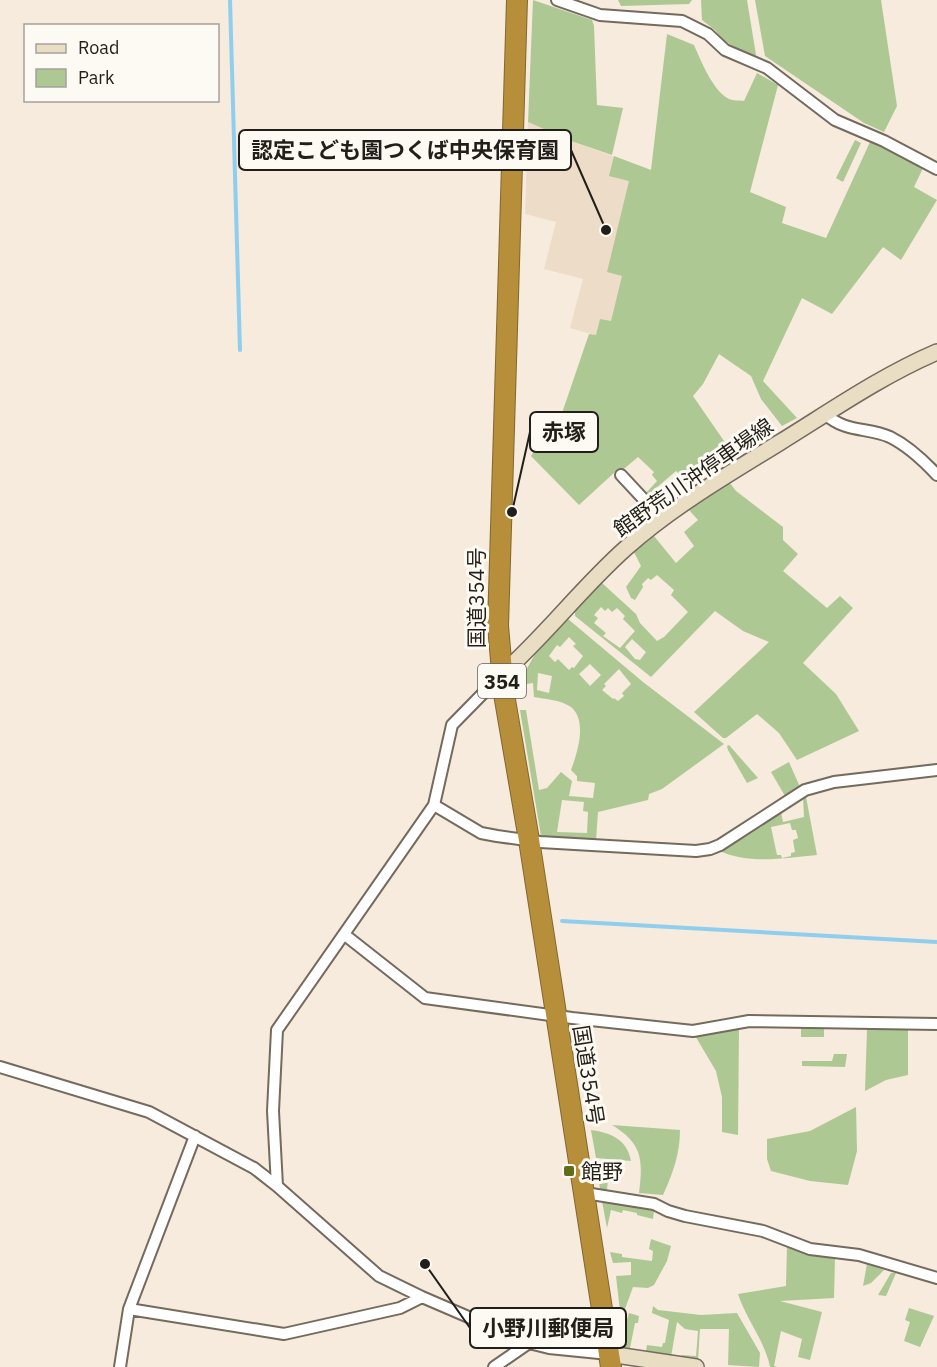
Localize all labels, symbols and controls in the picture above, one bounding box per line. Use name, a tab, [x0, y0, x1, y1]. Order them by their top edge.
legend	[24, 24, 219, 102]
text: Road	[78, 36, 119, 59]
text: Park	[78, 66, 115, 89]
callout: 認定こども園つくば中央保育園	[239, 130, 571, 170]
text: 認定こども園つくば中央保育園	[251, 135, 559, 164]
street label: 館野荒川沖停車場線	[608, 411, 778, 543]
callout: 赤塚	[530, 412, 598, 452]
text: 赤塚	[542, 417, 586, 446]
street label: 国道354号	[462, 548, 490, 648]
road number: 354	[478, 664, 526, 698]
street label: 国道354号	[567, 1023, 611, 1127]
place label: 館野	[581, 1157, 623, 1185]
marker: 館野	[562, 1164, 576, 1178]
callout: 小野川郵便局	[470, 1308, 626, 1348]
text: 小野川郵便局	[482, 1313, 614, 1342]

